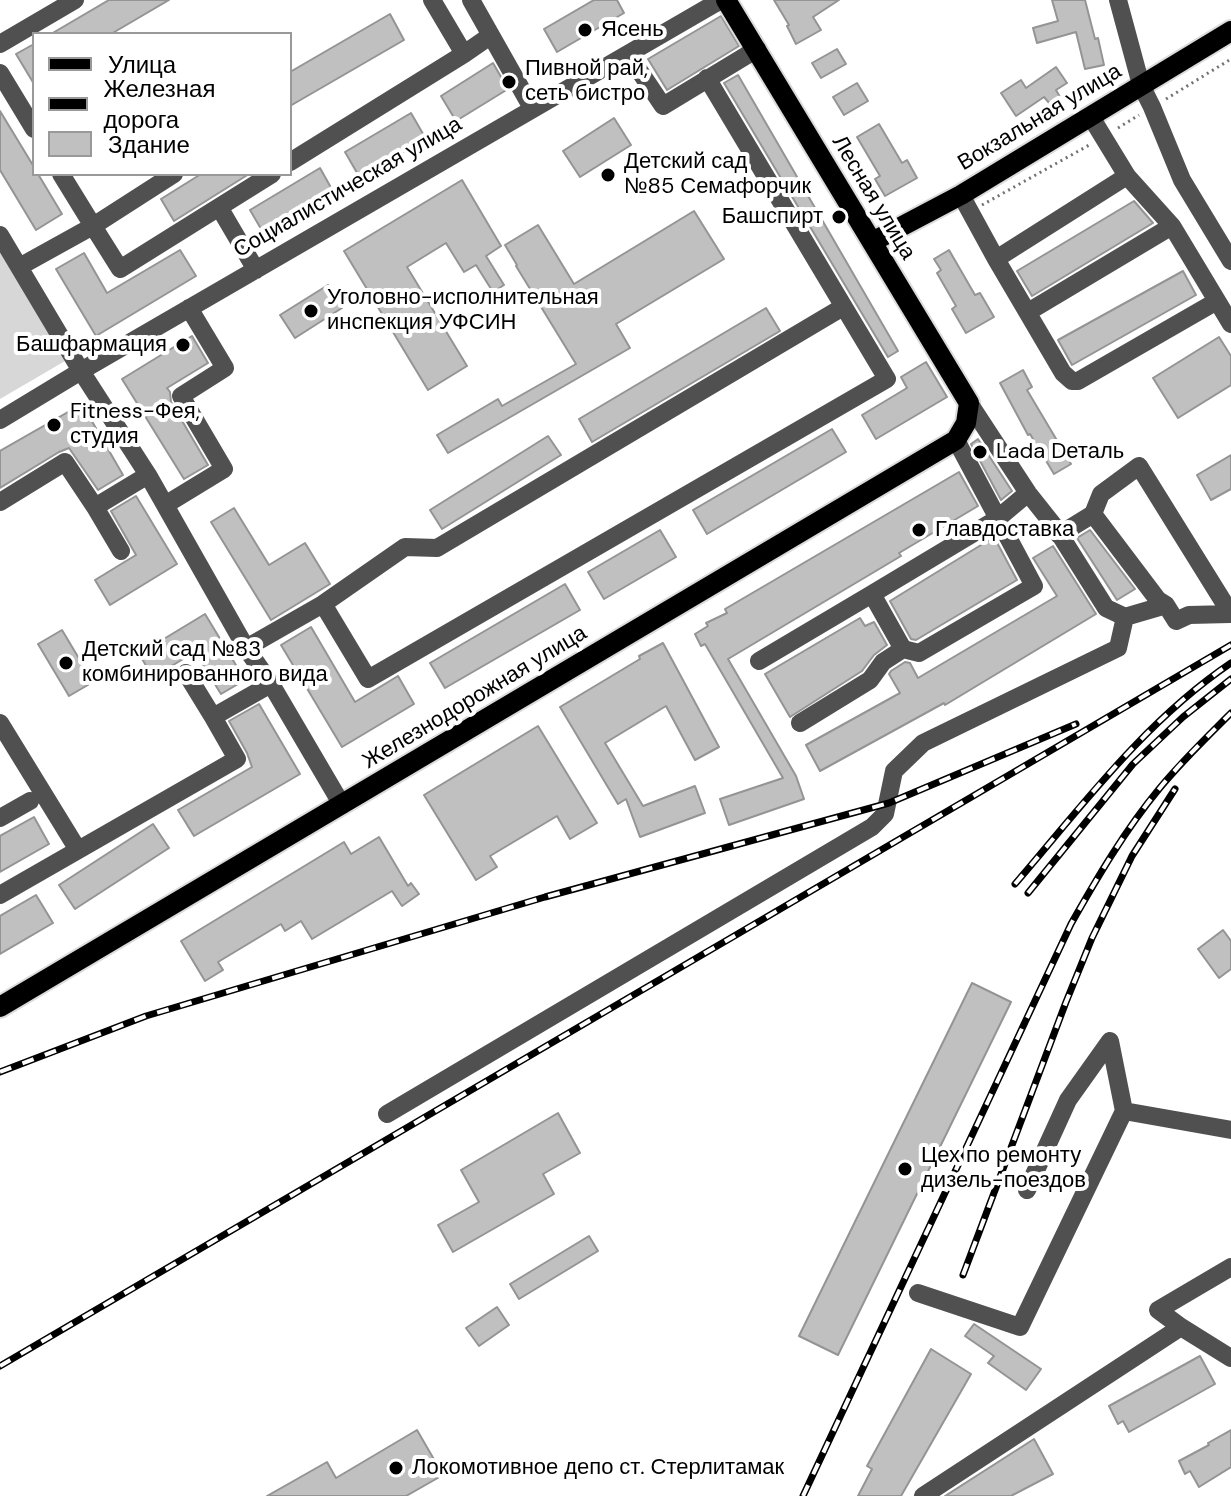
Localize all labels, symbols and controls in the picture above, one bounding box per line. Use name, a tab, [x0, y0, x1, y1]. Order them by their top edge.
place label: Ясень	[601, 17, 664, 43]
marker: Ясень	[576, 21, 594, 39]
legend	[32, 32, 292, 176]
text: Улица	[108, 49, 176, 80]
place label: Пивной рай, сеть бистро	[525, 56, 648, 108]
street label: Вокзальная улица	[953, 59, 1127, 177]
text: Железная дорога	[104, 73, 215, 135]
marker: Пивной рай, сеть бистро	[500, 73, 518, 91]
street label: Социалистическая улица	[229, 112, 467, 264]
text: Здание	[108, 129, 190, 160]
street label: Лесная улица	[826, 131, 920, 265]
place label: Детский сад №85 Семафорчик	[624, 149, 811, 200]
marker: Детский сад №85 Семафорчик	[599, 166, 617, 184]
place label: Башспирт	[722, 204, 823, 230]
marker: Башспирт	[830, 208, 848, 226]
place label: Уголовно-исполнительная инспекция УФСИН	[327, 285, 599, 336]
marker: Уголовно-исполнительная инспекция УФСИН	[302, 302, 320, 320]
place label: Башфармация	[16, 332, 167, 358]
marker: Башфармация	[174, 336, 192, 354]
place label: Fitness-Фея, студия	[70, 399, 200, 450]
marker: Fitness-Фея, студия	[45, 416, 63, 434]
place label: Lada Dеталь	[996, 439, 1124, 465]
marker: Lada Dеталь	[971, 443, 989, 461]
place label: Главдоставка	[935, 517, 1074, 543]
marker: Главдоставка	[910, 521, 928, 539]
street label: Железнодорожная улица	[358, 621, 592, 775]
place label: Детский сад №83 комбинированного вида	[82, 637, 328, 688]
marker: Детский сад №83 комбинированного вида	[57, 654, 75, 672]
place label: Цех по ремонту дизель-поездов	[921, 1143, 1086, 1194]
marker: Цех по ремонту дизель-поездов	[896, 1160, 914, 1178]
place label: Локомотивное депо ст. Стерлитамак	[412, 1455, 784, 1481]
marker: Локомотивное депо ст. Стерлитамак	[387, 1459, 405, 1477]

